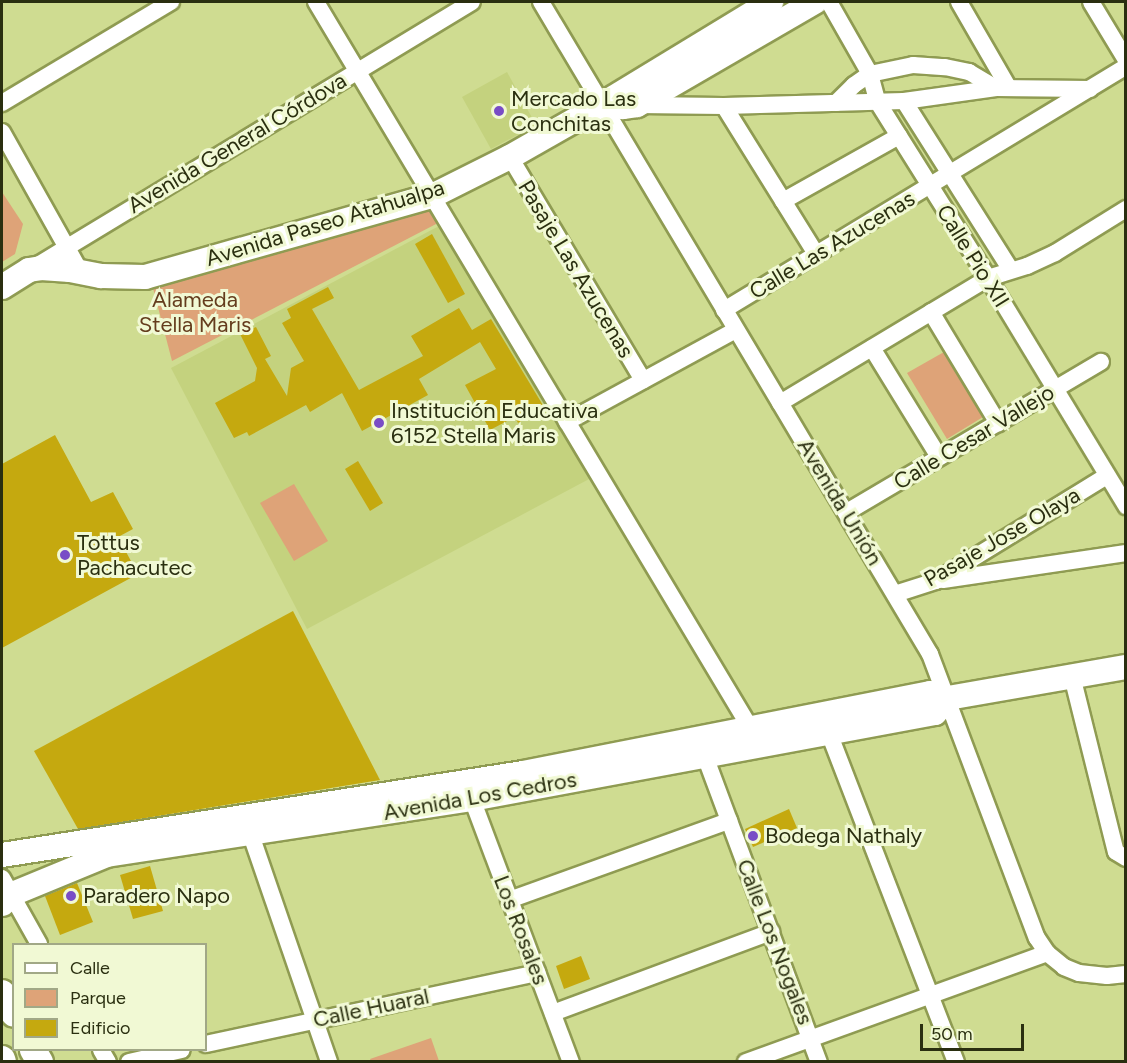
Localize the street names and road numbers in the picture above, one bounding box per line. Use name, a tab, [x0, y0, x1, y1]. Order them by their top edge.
street label: Avenida General Córdova	[123, 67, 351, 219]
street label: Avenida Paseo Atahualpa	[202, 174, 448, 272]
street label: Pasaje Las Azucenas	[513, 175, 639, 363]
street label: Calle Las Azucenas	[745, 185, 919, 305]
street label: Calle Pio XII	[931, 200, 1015, 312]
street label: Calle Cesar Vallejo	[889, 379, 1059, 495]
street label: Avenida Unión	[792, 434, 888, 570]
street label: Pasaje Jose Olaya	[919, 482, 1085, 592]
street label: Avenida Los Cedros	[381, 766, 579, 826]
street label: Calle Los Nogales	[731, 856, 819, 1028]
street label: Los Rosales	[488, 872, 554, 988]
street label: Calle Huaral	[311, 983, 431, 1033]

